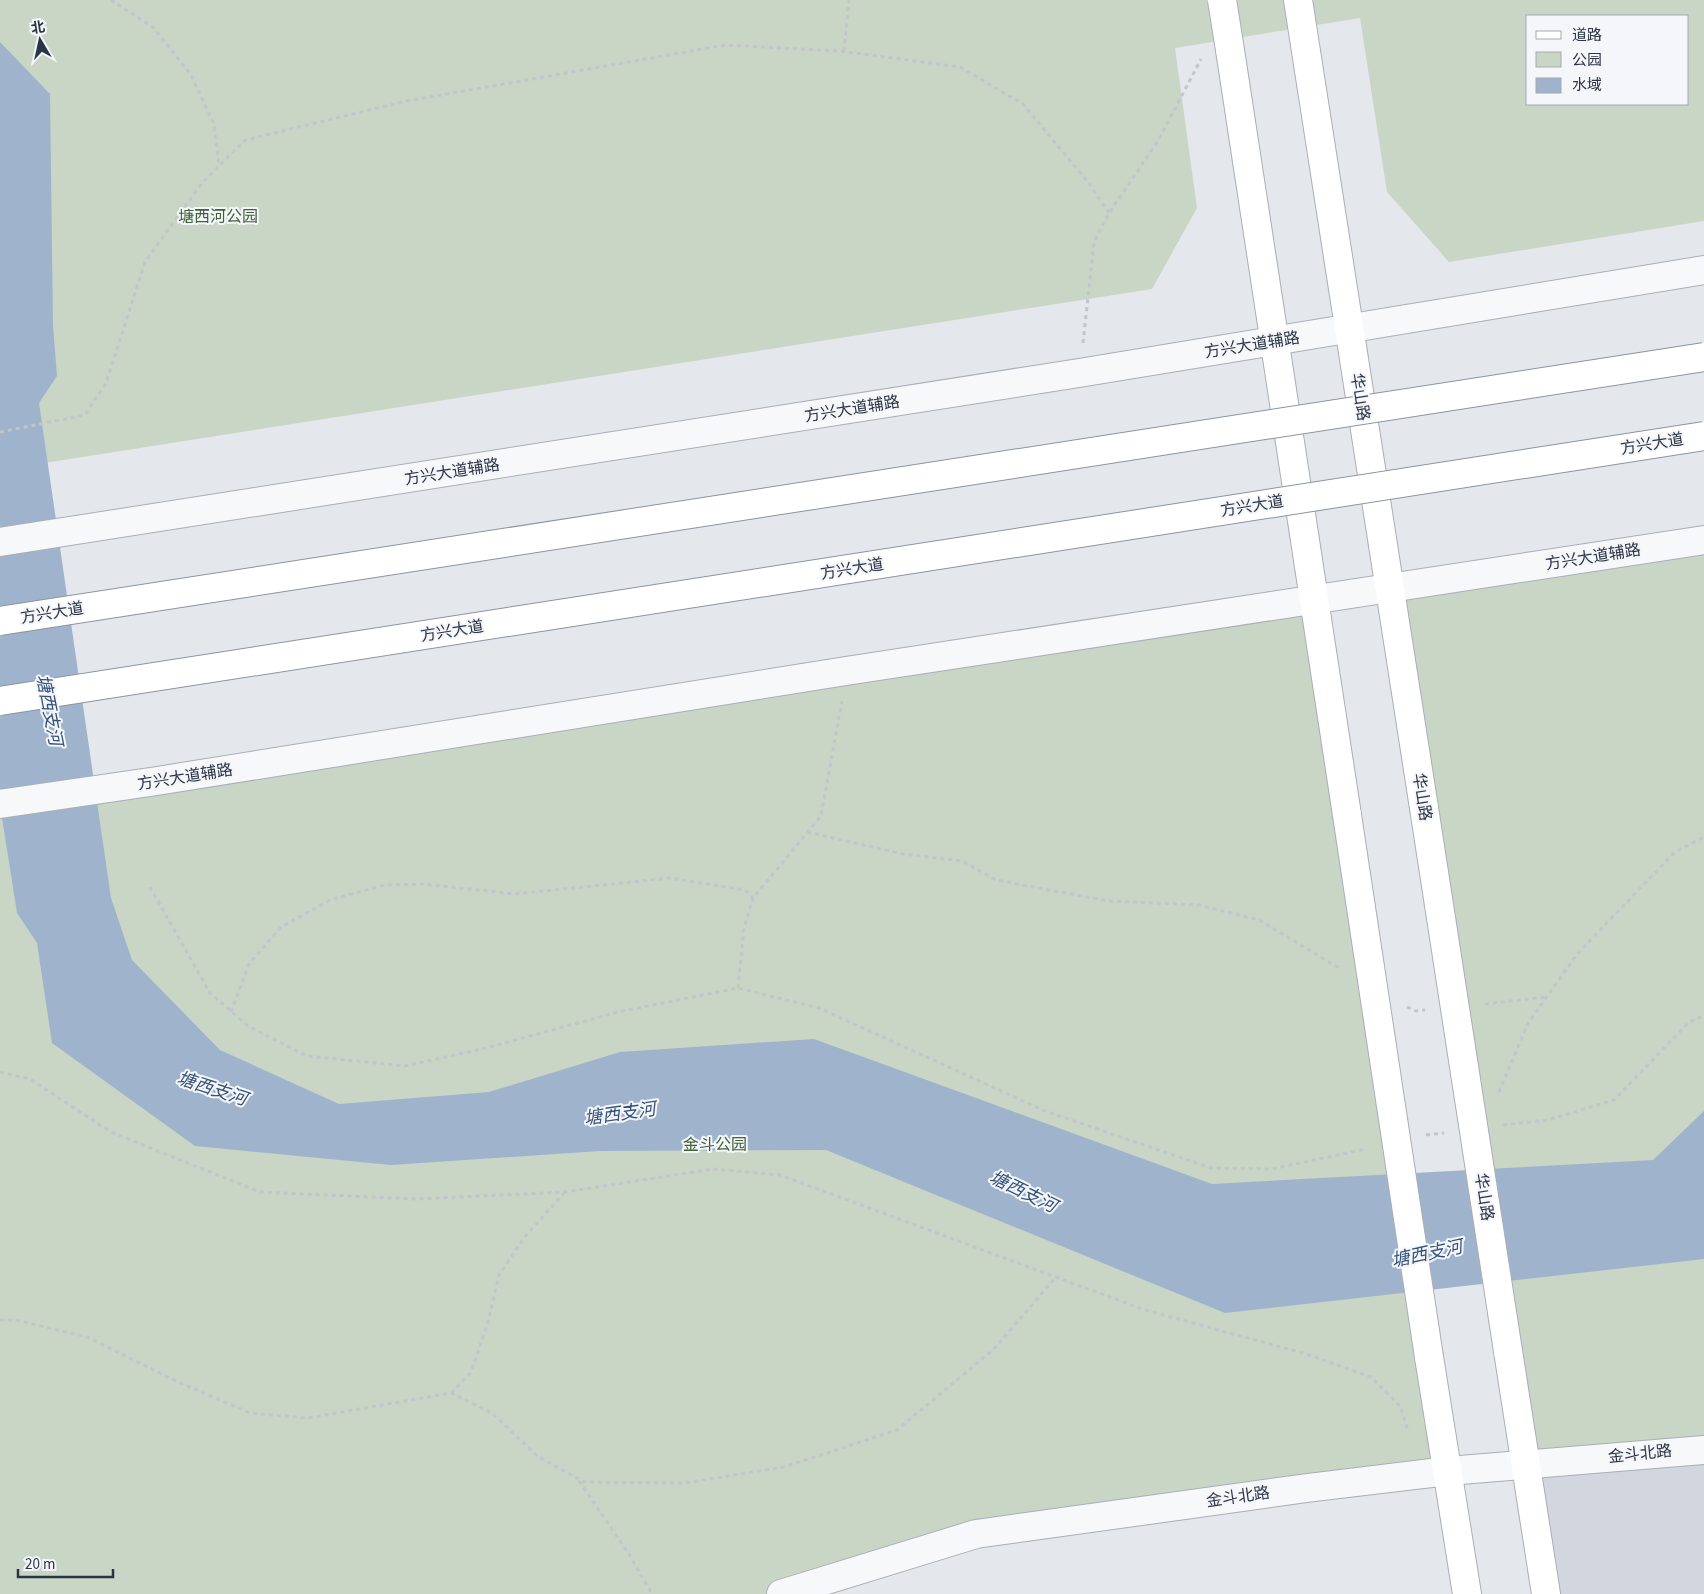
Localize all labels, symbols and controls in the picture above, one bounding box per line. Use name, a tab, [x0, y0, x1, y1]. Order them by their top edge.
north arrow	[15, 15, 65, 65]
legend	[1526, 15, 1689, 105]
text: 北	[30, 17, 47, 39]
text: 道路	[1572, 25, 1602, 46]
text: 公园	[1572, 50, 1602, 71]
text: 水域	[1572, 75, 1602, 96]
park label: 塘西河公园	[178, 206, 258, 228]
street label: 方兴大道辅路	[1203, 327, 1301, 363]
street label: 华山路	[1345, 372, 1375, 422]
street label: 方兴大道辅路	[803, 391, 901, 427]
street label: 方兴大道	[1619, 428, 1685, 460]
street label: 方兴大道辅路	[403, 454, 501, 490]
street label: 方兴大道	[1219, 490, 1285, 522]
street label: 方兴大道辅路	[1544, 539, 1642, 575]
street label: 方兴大道	[819, 553, 885, 585]
street label: 方兴大道	[19, 597, 85, 629]
street label: 方兴大道	[419, 615, 485, 647]
water label: 塘西支河	[30, 672, 69, 751]
street label: 方兴大道辅路	[136, 759, 234, 795]
street label: 华山路	[1407, 772, 1437, 822]
water label: 塘西支河	[174, 1066, 253, 1113]
water label: 塘西支河	[583, 1096, 660, 1131]
park label: 金斗公园	[683, 1134, 747, 1156]
water label: 塘西支河	[985, 1165, 1064, 1220]
street label: 华山路	[1469, 1172, 1499, 1222]
water label: 塘西支河	[1389, 1234, 1468, 1274]
street label: 金斗北路	[1607, 1440, 1673, 1468]
street label: 金斗北路	[1205, 1482, 1271, 1512]
scale bar	[18, 1546, 112, 1578]
text: 20 m	[25, 1554, 55, 1575]

